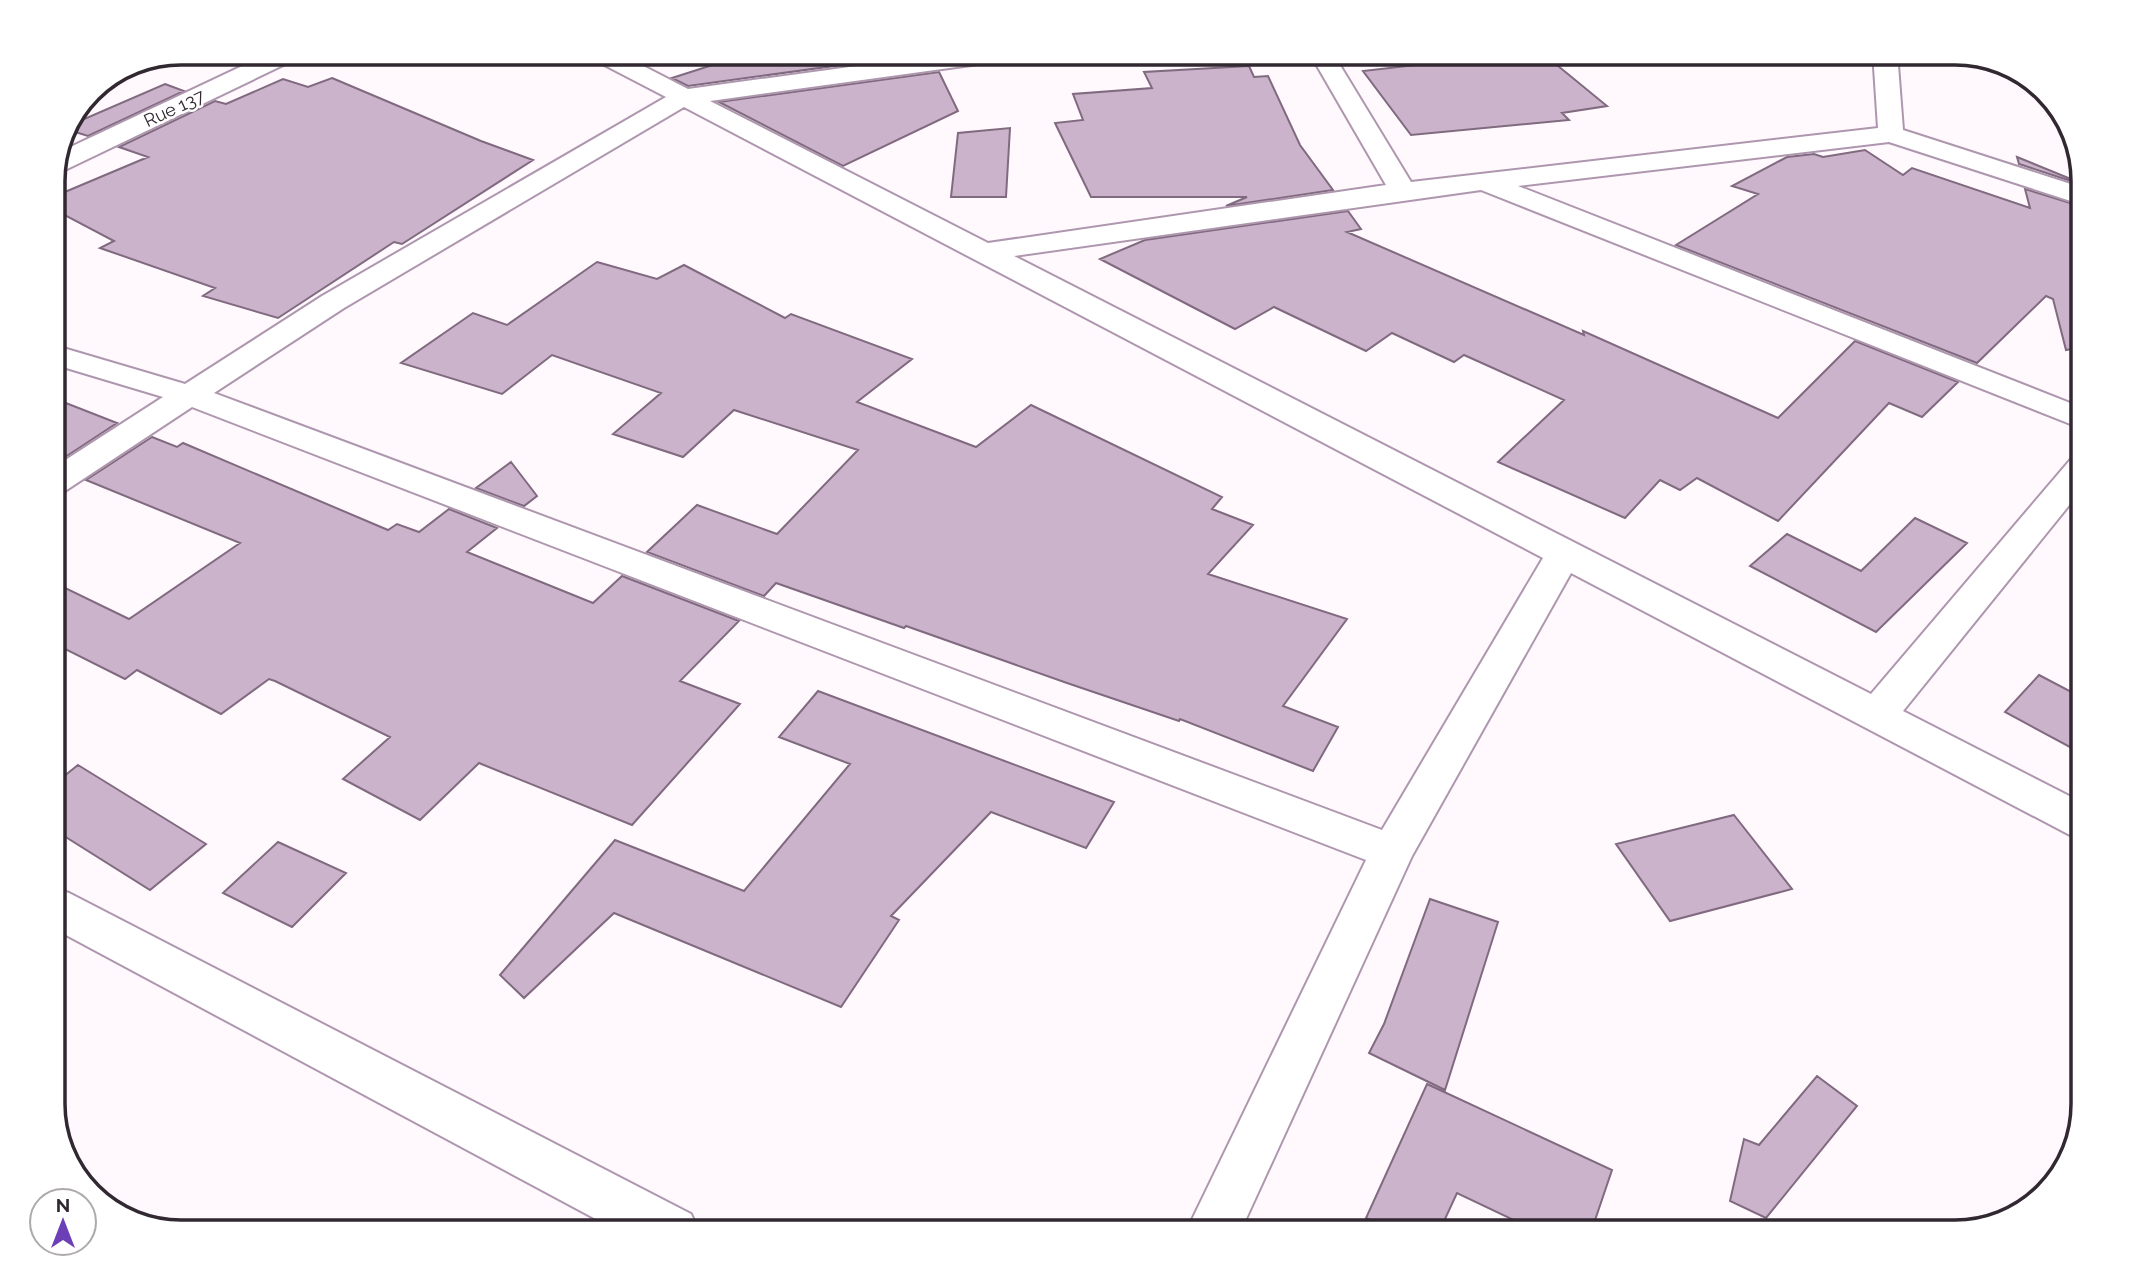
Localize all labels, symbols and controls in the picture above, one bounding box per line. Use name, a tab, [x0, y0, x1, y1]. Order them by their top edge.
street label: Rue 137	[140, 85, 208, 131]
north arrow	[28, 1187, 98, 1257]
text: N	[56, 1194, 70, 1216]

